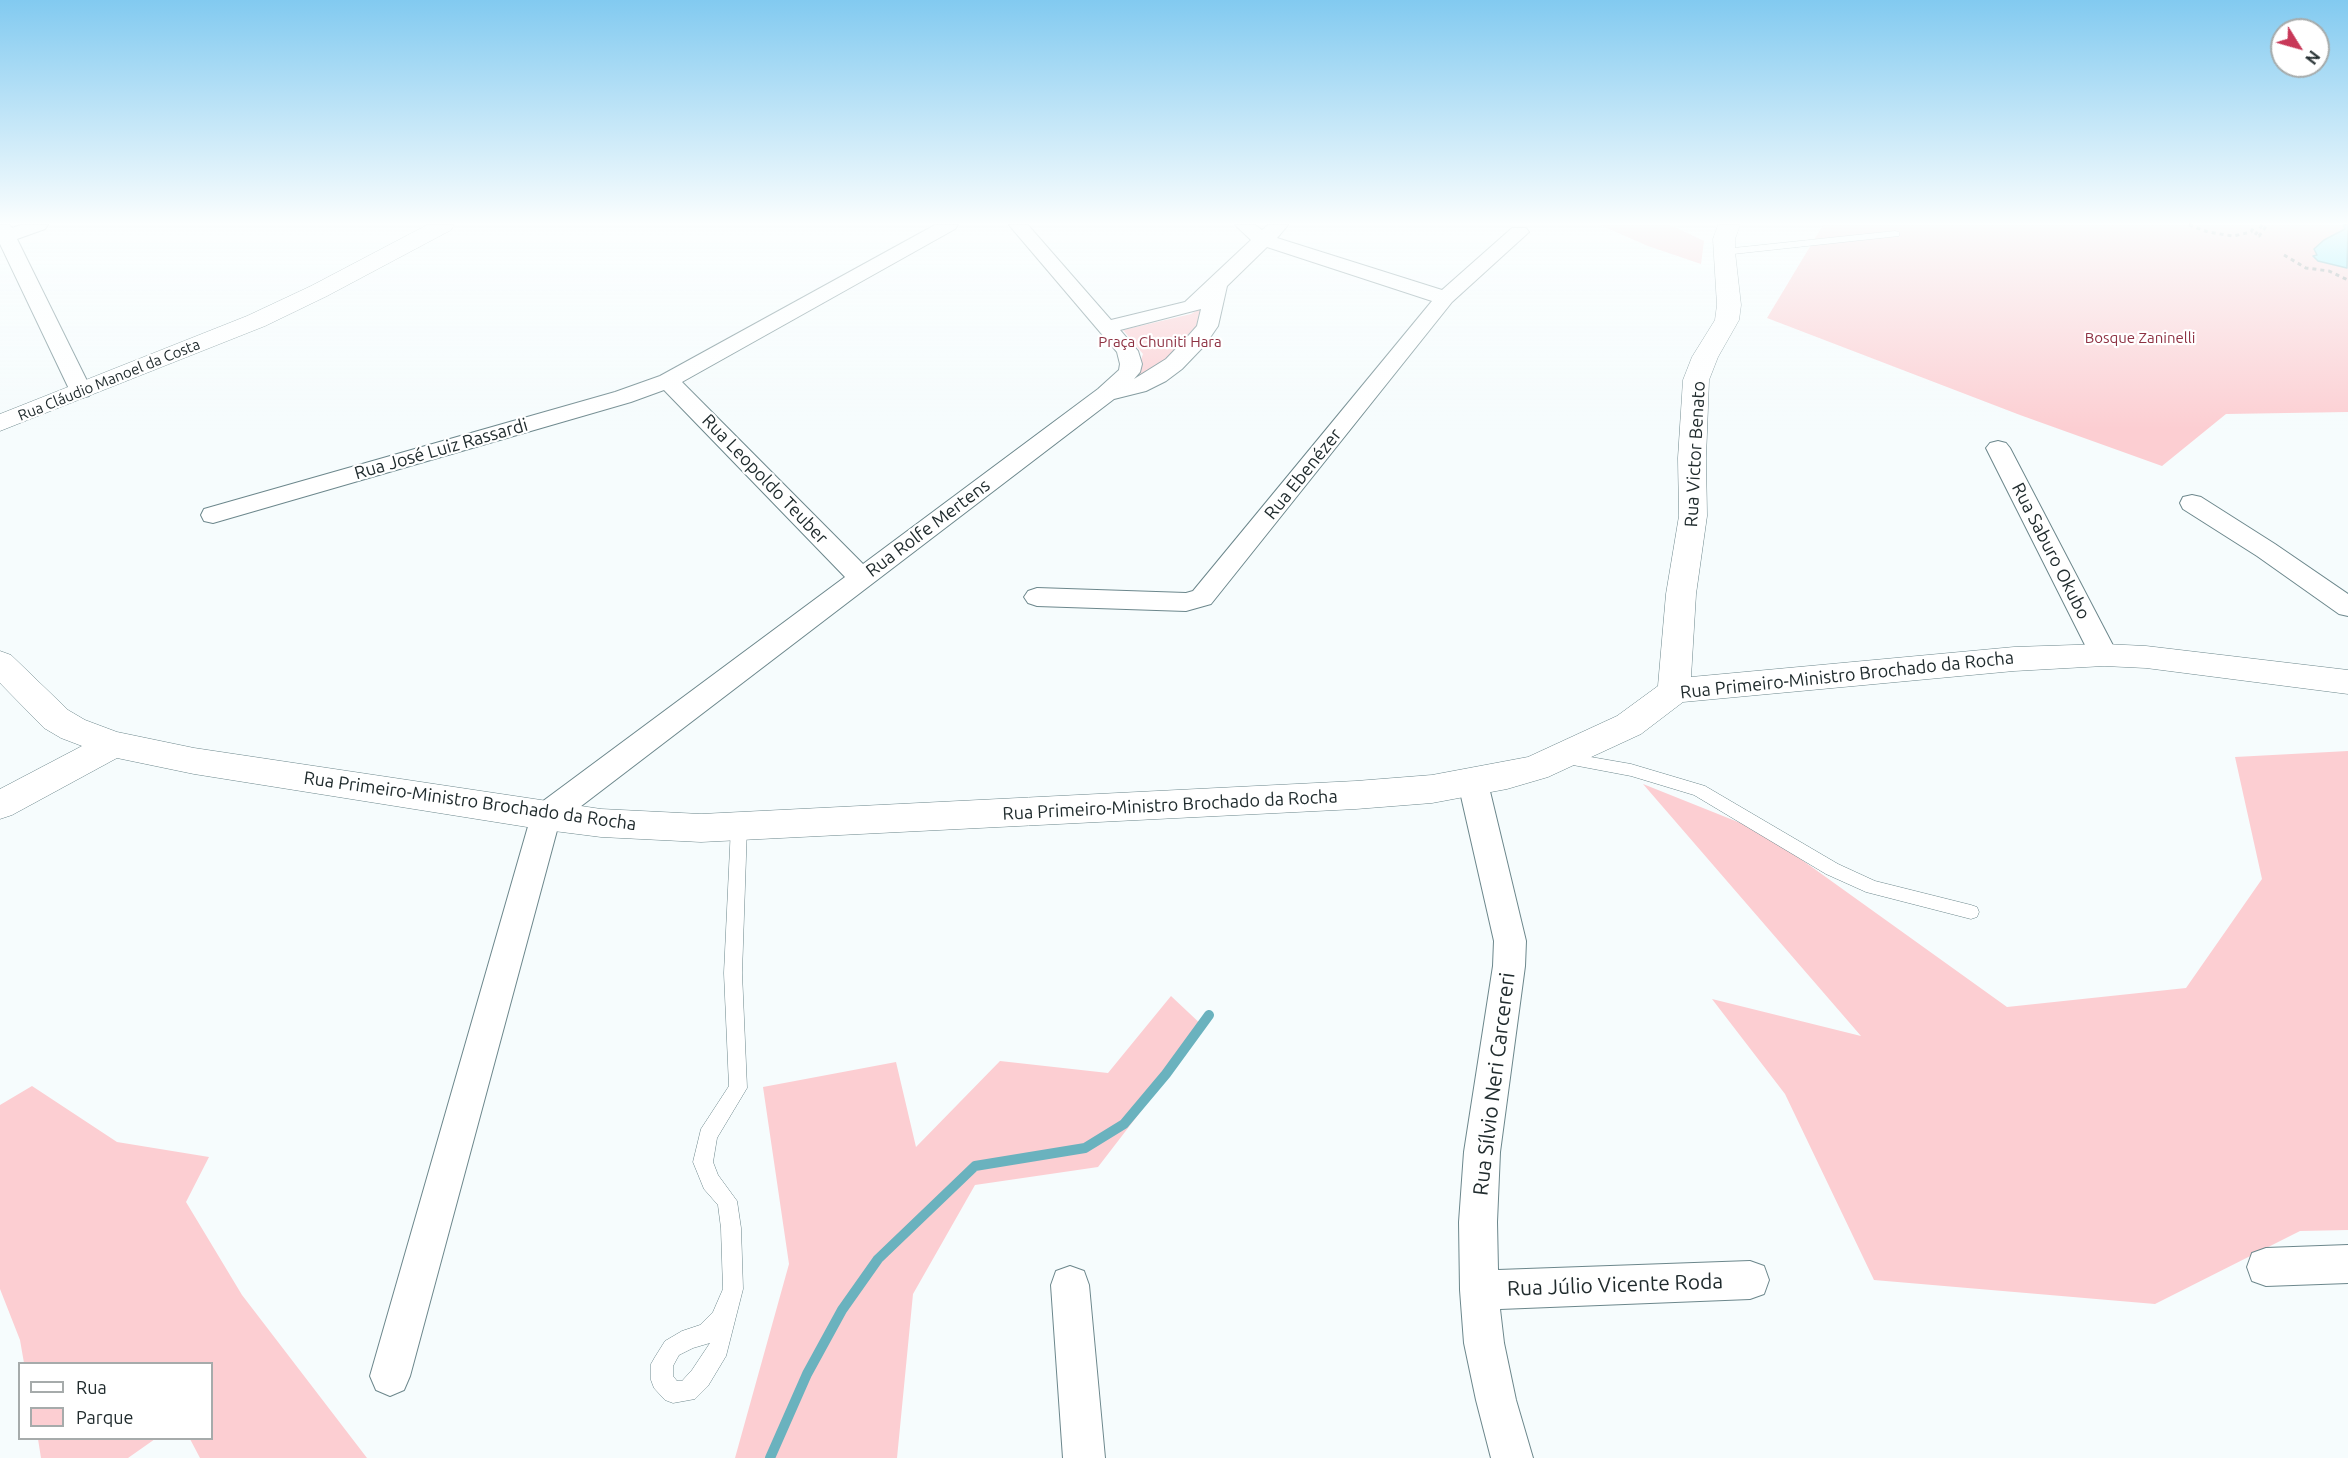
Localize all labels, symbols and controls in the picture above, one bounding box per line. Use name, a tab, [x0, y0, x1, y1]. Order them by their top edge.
north arrow	[2270, 18, 2330, 78]
text: N	[2302, 47, 2324, 68]
park label: Bosque Zaninelli	[2085, 329, 2195, 347]
park label: Praça Chuniti Hara	[1098, 333, 1222, 351]
street label: Rua Cláudio Manoel da Costa	[15, 335, 203, 425]
street label: Rua Victor Benato	[1680, 380, 1710, 528]
street label: Rua Leopoldo Teuber	[697, 410, 833, 548]
street label: Rua José Luiz Rassardi	[352, 414, 530, 484]
street label: Rua Ebenézer	[1260, 424, 1346, 524]
street label: Rua Rolfe Mertens	[862, 474, 994, 582]
street label: Rua Saburo Okubo	[2007, 479, 2095, 623]
street label: Rua Primeiro-Ministro Brochado da Rocha	[1679, 647, 2015, 703]
street label: Rua Primeiro-Ministro Brochado da Rocha	[302, 767, 638, 835]
street label: Rua Primeiro-Ministro Brochado da Rocha	[1002, 785, 1338, 825]
street label: Rua Sílvio Neri Carcereri	[1468, 971, 1520, 1197]
street label: Rua Júlio Vicente Roda	[1507, 1269, 1723, 1301]
legend	[18, 1362, 213, 1440]
text: Rua	[76, 1377, 107, 1397]
text: Parque	[76, 1407, 133, 1427]

